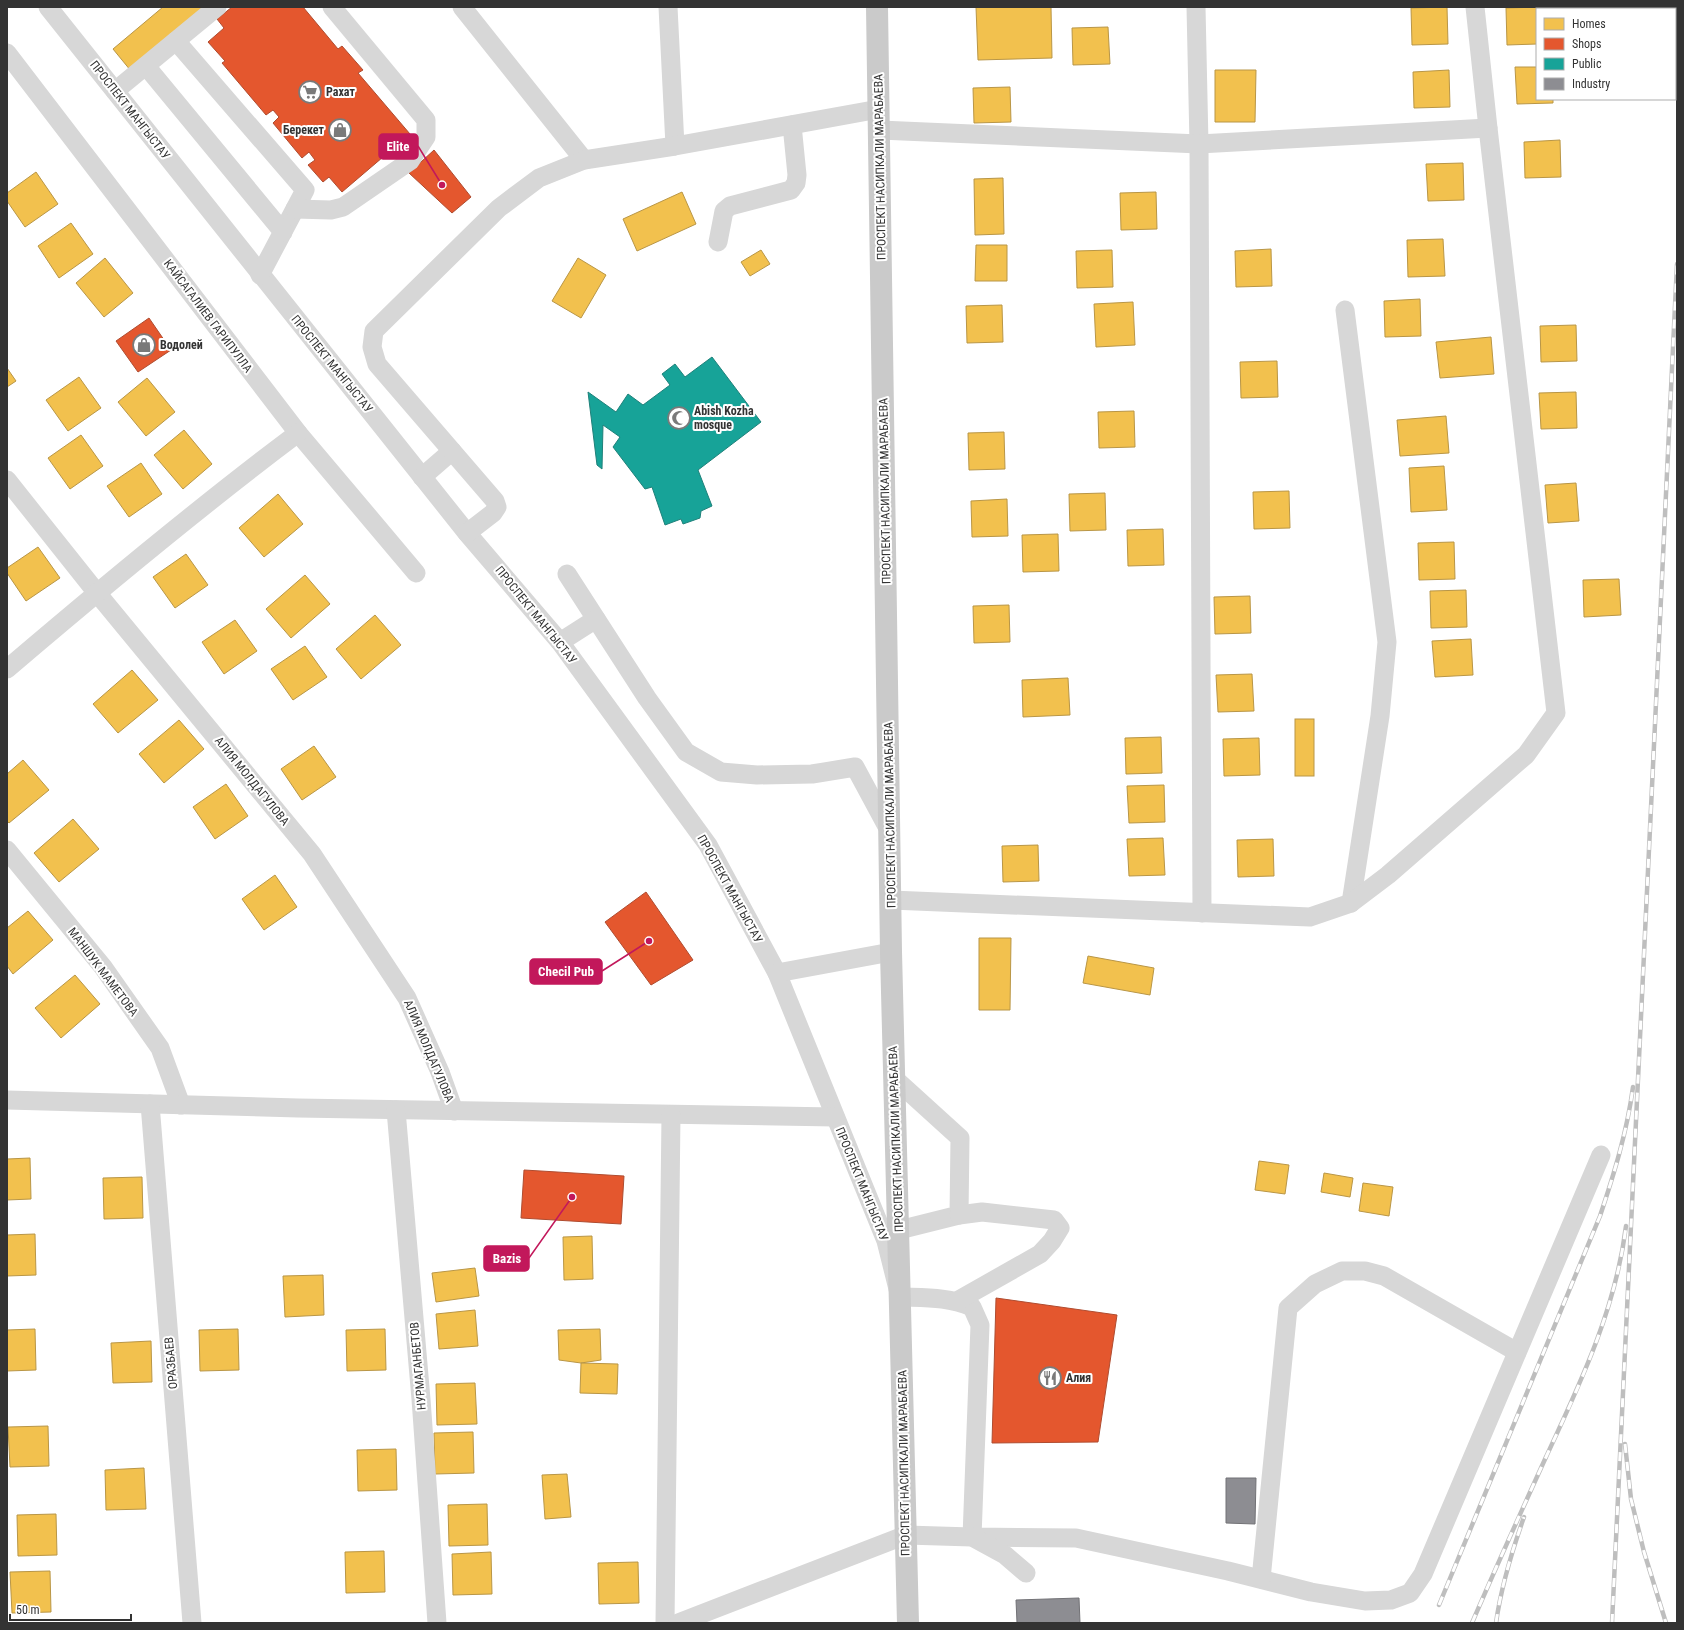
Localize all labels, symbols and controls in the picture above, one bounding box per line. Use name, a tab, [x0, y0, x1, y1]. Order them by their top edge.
legend	[1536, 8, 1676, 100]
text: Homes	[1572, 17, 1606, 31]
text: Shops	[1572, 37, 1601, 51]
text: Public	[1572, 57, 1602, 71]
street label: ПРОСПЕКТ МАНГЫСТАУ	[87, 58, 173, 162]
street label: ПРОСПЕКТ НАСИПКАЛИ МАРАБАЕВА	[871, 74, 889, 260]
text: Industry	[1572, 77, 1610, 91]
supermarket icon: Рахат	[297, 79, 323, 105]
place label: Рахат	[326, 85, 355, 99]
shop icon: Берекет	[327, 117, 353, 143]
place label: Берекет	[283, 123, 325, 137]
callout: Elite	[379, 134, 418, 159]
text: Elite	[386, 139, 410, 154]
street label: КАЙСАГАЛИЕВ ГАРИПУЛЛА	[161, 256, 256, 375]
street label: ПРОСПЕКТ МАНГЫСТАУ	[288, 312, 376, 416]
shop icon: Водолей	[131, 332, 157, 358]
place label: Водолей	[160, 338, 203, 352]
street label: ПРОСПЕКТ НАСИПКАЛИ МАРАБАЕВА	[876, 398, 894, 584]
place label: Abish Kozha mosque	[694, 404, 754, 432]
mosque icon: Abish Kozha mosque	[666, 405, 692, 431]
street label: ПРОСПЕКТ МАНГЫСТАУ	[492, 563, 580, 667]
street label: ПРОСПЕКТ НАСИПКАЛИ МАРАБАЕВА	[881, 722, 899, 908]
street label: АЛИЯ МОЛДАГУЛОВА	[212, 734, 292, 828]
street label: ПРОСПЕКТ МАНГЫСТАУ	[694, 833, 766, 946]
street label: МАНШУК МАМЕТОВА	[65, 925, 141, 1019]
callout: Checil Pub	[530, 959, 602, 984]
text: Checil Pub	[538, 964, 594, 979]
street label: АЛИЯ МОЛДАГУЛОВА	[401, 998, 457, 1104]
street label: ПРОСПЕКТ НАСИПКАЛИ МАРАБАЕВА	[886, 1046, 906, 1232]
street label: ПРОСПЕКТ МАНГЫСТАУ	[833, 1125, 891, 1243]
callout: Bazis	[484, 1246, 529, 1271]
text: Bazis	[493, 1251, 521, 1266]
street label: НУРМАГАНБЕТОВ	[407, 1321, 429, 1411]
street label: ОРАЗБАЕВ	[162, 1336, 180, 1390]
restaurant icon: Алия	[1037, 1365, 1063, 1391]
street label: ПРОСПЕКТ НАСИПКАЛИ МАРАБАЕВА	[895, 1370, 913, 1556]
place label: Алия	[1066, 1371, 1091, 1385]
scale bar	[10, 1596, 131, 1622]
text: 50 m	[16, 1603, 40, 1617]

